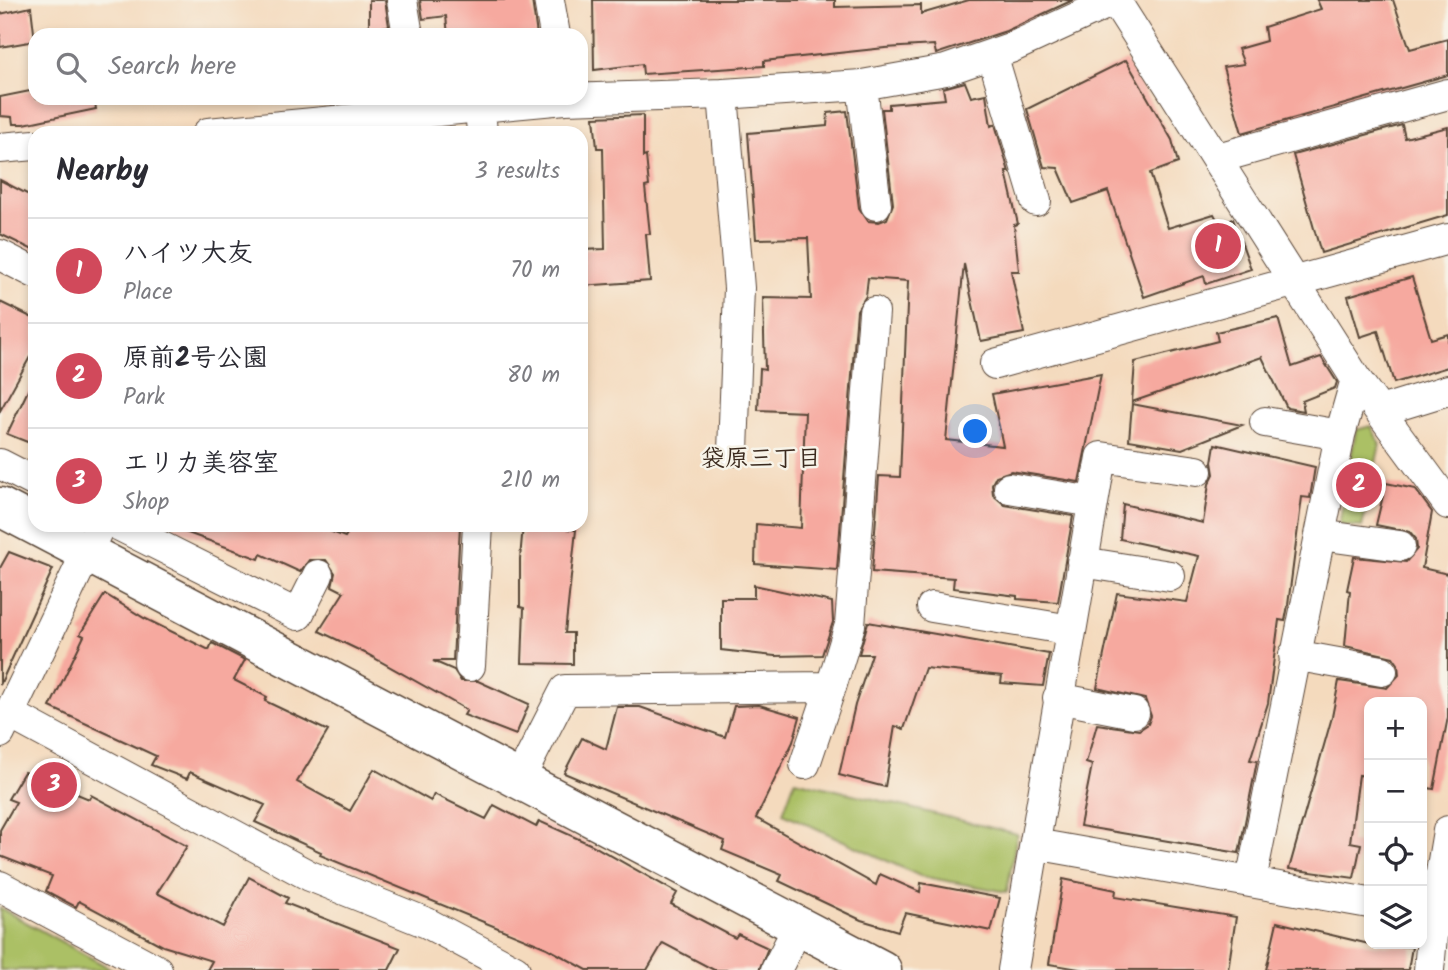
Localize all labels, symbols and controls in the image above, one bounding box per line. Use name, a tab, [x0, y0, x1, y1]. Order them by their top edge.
search box	[28, 28, 588, 105]
text: Search here	[108, 46, 236, 88]
icon: search	[52, 48, 90, 86]
text: Nearby	[56, 148, 148, 196]
text: 3 results	[474, 154, 560, 190]
pin: 1	[1195, 220, 1241, 272]
text: ハイツ大友	[123, 233, 253, 275]
text: 1	[76, 253, 82, 289]
text: 70 m	[510, 253, 560, 289]
text: Place	[123, 275, 173, 311]
text: 原前2号公園	[123, 338, 268, 380]
text: 2	[72, 358, 86, 394]
text: 80 m	[507, 358, 560, 394]
text: Park	[123, 380, 165, 416]
your location	[958, 414, 992, 448]
district label: 袋原三丁目	[701, 440, 821, 479]
text: エリカ美容室	[123, 443, 279, 485]
pin: 2	[1336, 459, 1382, 511]
text: 3	[73, 463, 85, 499]
text: 210 m	[500, 463, 560, 499]
text: Shop	[123, 485, 169, 521]
map controls	[1364, 697, 1427, 949]
button: +	[1364, 697, 1427, 760]
pin: 3	[31, 759, 77, 811]
button: −	[1364, 760, 1427, 823]
button: locate	[1364, 823, 1427, 886]
button: layers	[1364, 886, 1427, 949]

